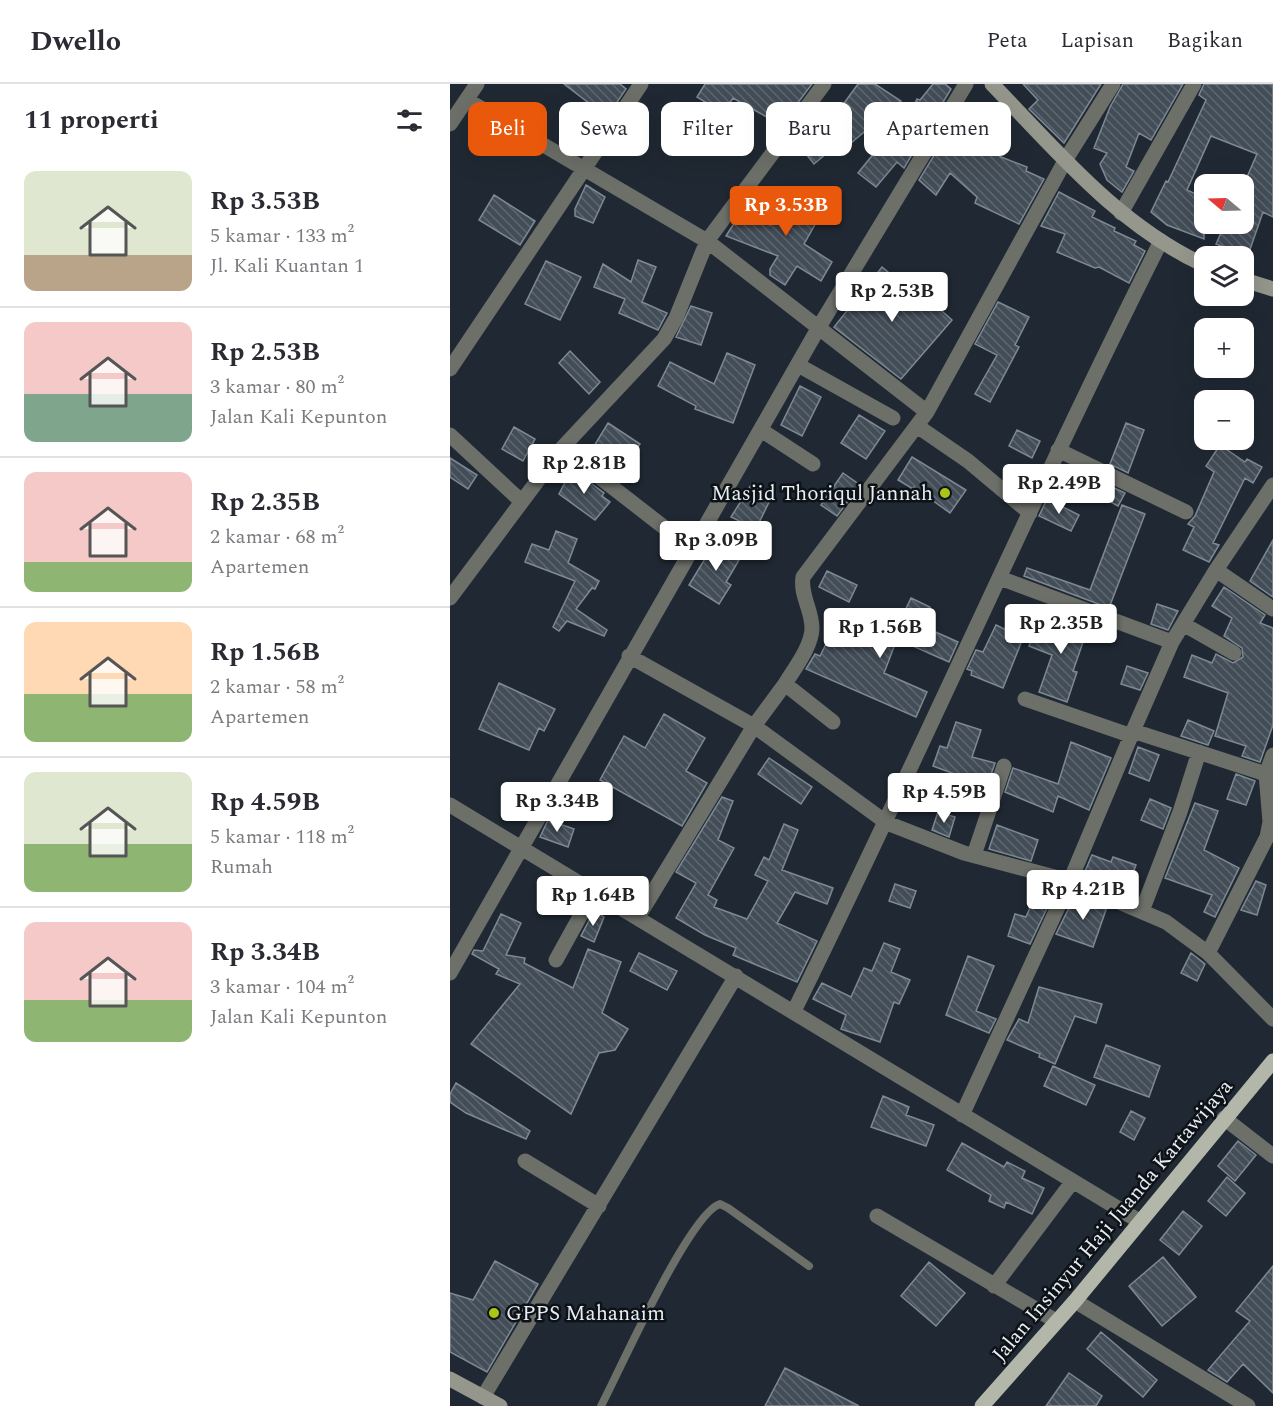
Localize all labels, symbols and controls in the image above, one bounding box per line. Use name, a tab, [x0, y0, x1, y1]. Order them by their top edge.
text: Dwello	[30, 20, 121, 63]
text: Peta	[987, 25, 1027, 57]
text: Lapisan	[1060, 25, 1134, 57]
text: Bagikan	[1167, 25, 1243, 57]
text: 11 properti	[24, 100, 159, 140]
chip: Beli	[468, 102, 547, 156]
chip: Sewa	[559, 102, 649, 156]
chip: Filter	[661, 102, 754, 156]
chip: Baru	[766, 102, 852, 156]
chip: Apartemen	[864, 102, 1011, 156]
icon: filters	[393, 104, 426, 137]
north arrow	[1194, 174, 1254, 234]
map controls	[1194, 174, 1254, 450]
text: Rp 3.53B	[210, 181, 320, 221]
pin: Rp 3.53B	[724, 186, 848, 237]
text: Rp 3.53B	[744, 190, 828, 220]
icon: home	[72, 195, 144, 267]
text: 5 kamar · 133 m²	[210, 221, 354, 251]
button: layers	[1194, 246, 1254, 306]
text: Jl. Kali Kuantan 1	[210, 251, 364, 281]
pin: Rp 2.53B	[830, 272, 954, 323]
text: Rp 2.53B	[850, 276, 934, 306]
button: +	[1194, 318, 1254, 378]
text: Rp 2.53B	[210, 332, 320, 372]
icon: home	[72, 346, 144, 418]
text: 3 kamar · 80 m²	[210, 372, 344, 402]
button: −	[1194, 390, 1254, 450]
text: Jalan Kali Kepunton	[210, 402, 387, 432]
pin: Rp 2.81B	[522, 444, 646, 495]
text: Rp 2.81B	[542, 448, 626, 478]
pin: Rp 2.49B	[997, 464, 1121, 515]
text: Rp 2.49B	[1017, 468, 1101, 498]
place label: Masjid Thoriqul Jannah	[711, 478, 933, 510]
text: Rp 2.35B	[210, 482, 320, 522]
marker: Masjid Thoriqul Jannah	[938, 486, 952, 500]
icon: home	[72, 496, 144, 568]
pin: Rp 3.09B	[654, 521, 778, 572]
text: 2 kamar · 68 m²	[210, 522, 344, 552]
text: Rp 3.09B	[674, 525, 758, 555]
text: Apartemen	[210, 552, 309, 582]
pin: Rp 2.35B	[999, 604, 1123, 655]
pin: Rp 1.56B	[818, 608, 942, 659]
text: Rp 2.35B	[1019, 608, 1103, 638]
text: Rp 1.56B	[838, 612, 922, 642]
text: Rp 1.56B	[210, 632, 320, 672]
icon: home	[72, 646, 144, 718]
text: 2 kamar · 58 m²	[210, 672, 344, 702]
text: Apartemen	[210, 702, 309, 732]
pin: Rp 4.59B	[882, 773, 1006, 824]
text: Rp 4.59B	[902, 777, 986, 807]
text: Rp 4.59B	[210, 782, 320, 822]
pin: Rp 3.34B	[495, 782, 619, 833]
text: Rp 3.34B	[515, 786, 599, 816]
icon: home	[72, 796, 144, 868]
text: 5 kamar · 118 m²	[210, 822, 354, 852]
text: Rumah	[210, 852, 273, 882]
pin: Rp 4.21B	[1021, 870, 1145, 921]
text: Rp 4.21B	[1041, 874, 1125, 904]
pin: Rp 1.64B	[531, 876, 655, 927]
text: Rp 1.64B	[551, 880, 635, 910]
text: Rp 3.34B	[210, 932, 320, 972]
icon: home	[72, 946, 144, 1018]
text: 3 kamar · 104 m²	[210, 972, 354, 1002]
text: Jalan Kali Kepunton	[210, 1002, 387, 1032]
street label: Jalan Insinyur Haji Juanda Kartawijaya	[985, 1072, 1241, 1369]
place label: GPPS Mahanaim	[506, 1298, 665, 1330]
marker: GPPS Mahanaim	[487, 1306, 501, 1320]

